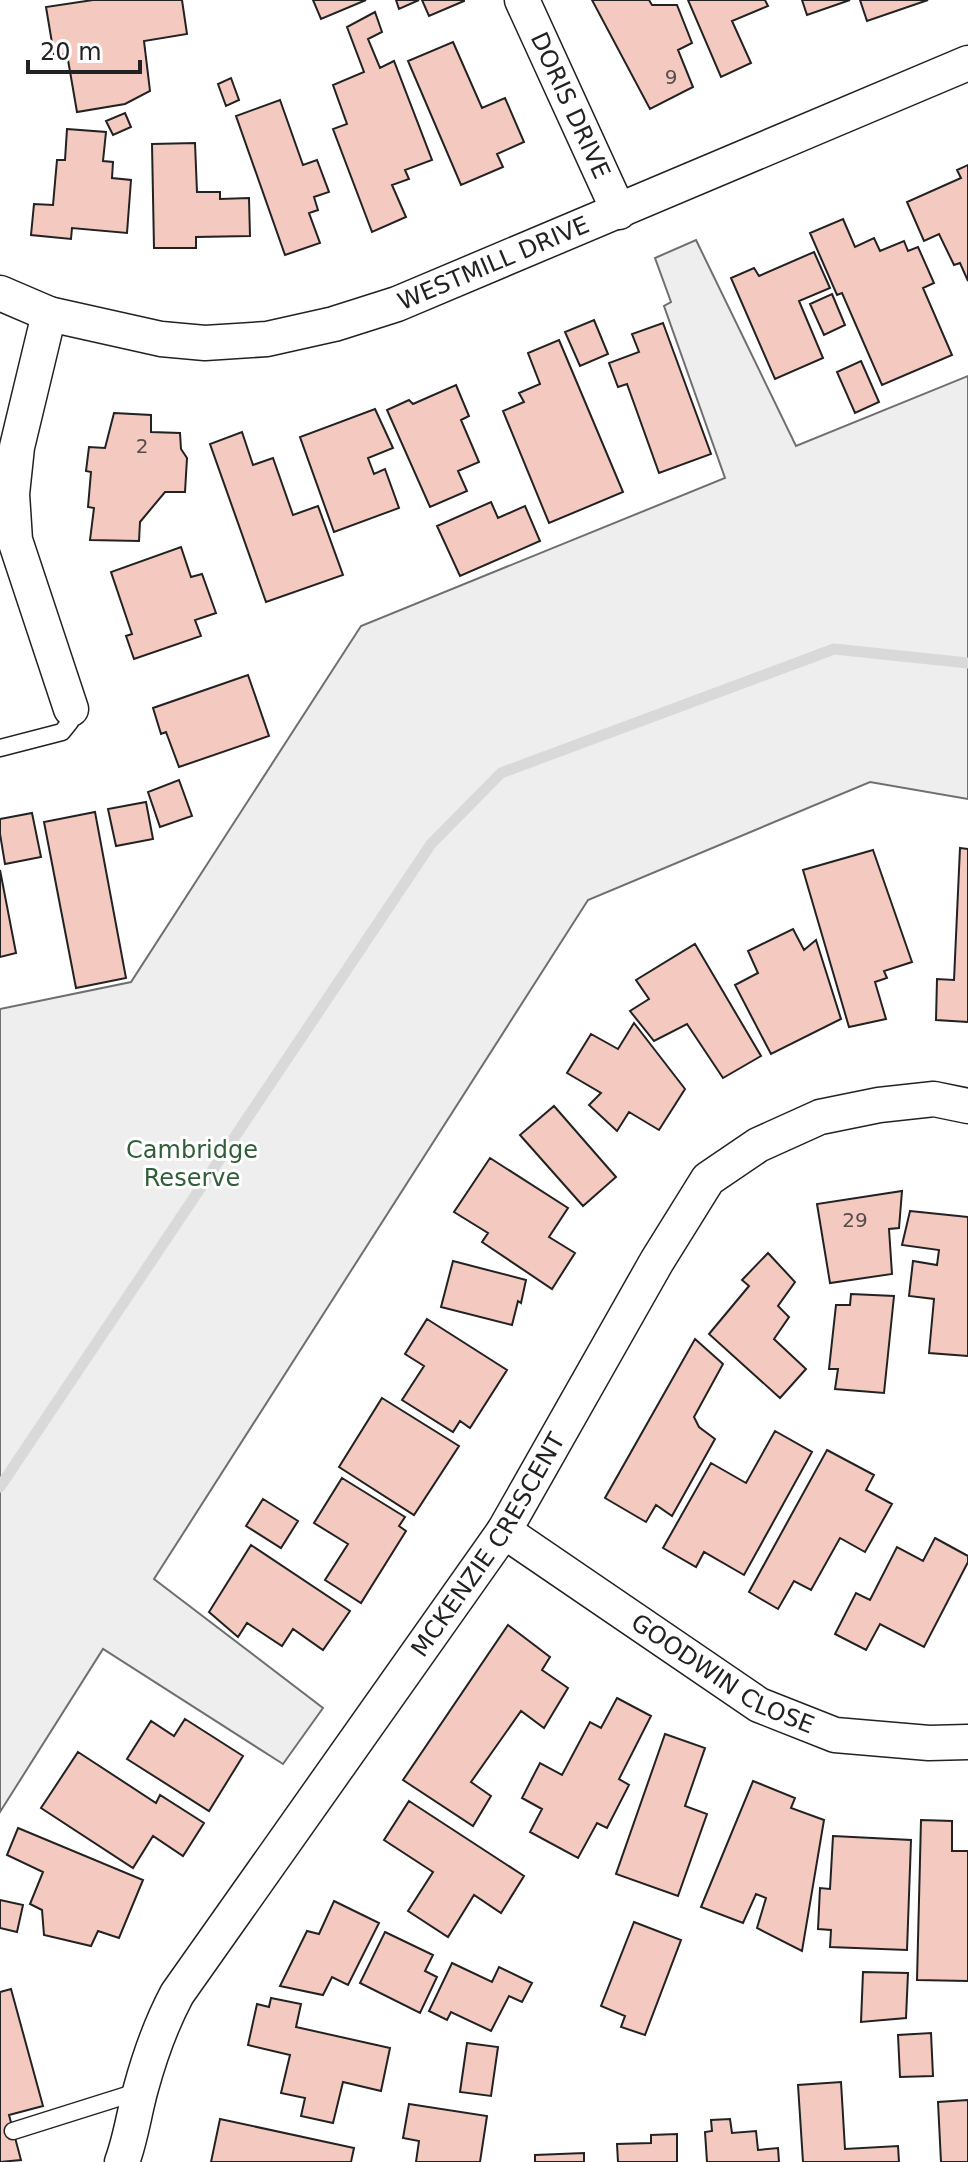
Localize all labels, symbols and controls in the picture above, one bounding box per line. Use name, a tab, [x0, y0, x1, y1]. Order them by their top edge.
scale bar	[28, 24, 140, 74]
street label: DORIS DRIVE	[525, 28, 616, 183]
text: 20 m	[40, 38, 102, 66]
house number: 9	[665, 65, 677, 89]
street label: WESTMILL DRIVE	[394, 210, 593, 316]
house number: 2	[136, 434, 148, 458]
park label: Cambridge Reserve	[126, 1136, 258, 1192]
house number: 29	[842, 1208, 868, 1232]
street label: MCKENZIE CRESCENT	[406, 1428, 571, 1662]
street label: GOODWIN CLOSE	[626, 1608, 818, 1739]

